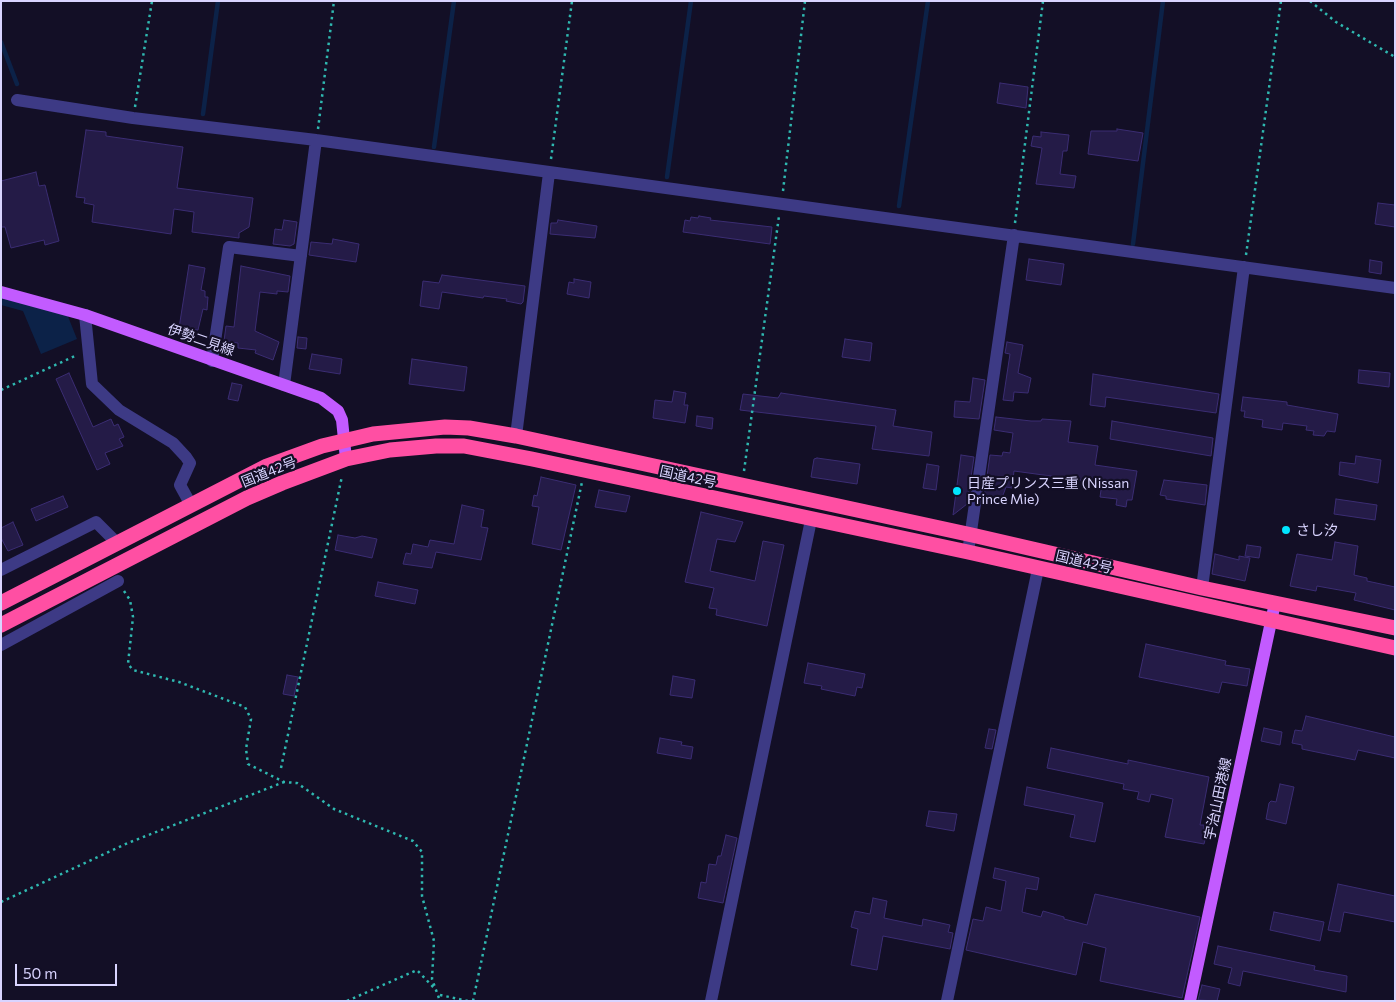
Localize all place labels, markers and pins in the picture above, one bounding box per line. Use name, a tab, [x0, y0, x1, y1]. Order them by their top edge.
place label: 日産プリンス三重 (Nissan Prince Mie)	[967, 475, 1129, 508]
marker: 日産プリンス三重 (Nissan Prince Mie)	[951, 485, 963, 497]
place label: さし汐	[1296, 522, 1338, 538]
marker: さし汐	[1280, 524, 1292, 536]

